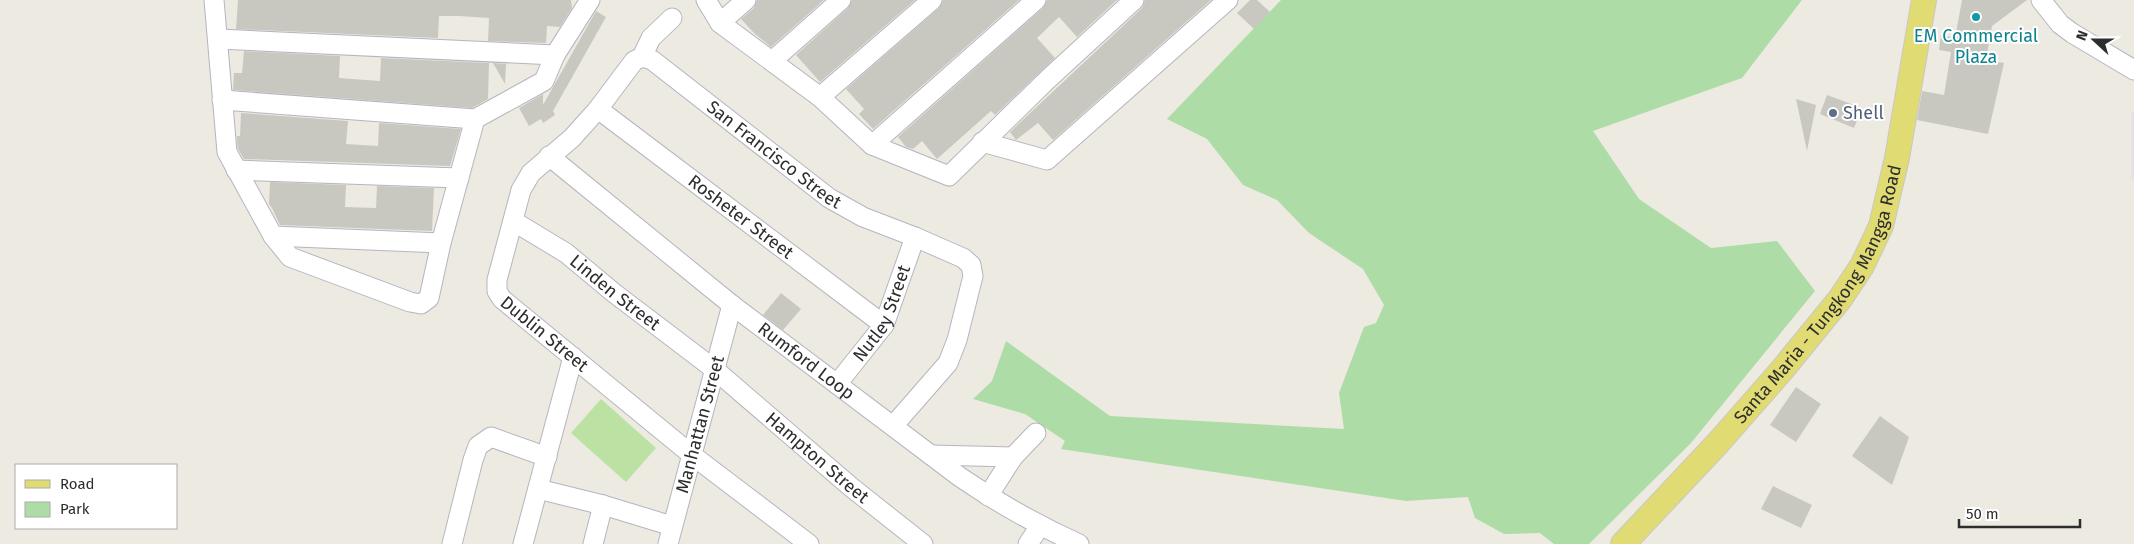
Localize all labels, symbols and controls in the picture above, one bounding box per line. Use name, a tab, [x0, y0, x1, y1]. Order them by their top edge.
marker: EM Commercial Plaza	[1970, 11, 1982, 23]
north arrow	[2069, 15, 2119, 65]
place label: EM Commercial Plaza	[1914, 25, 2038, 68]
text: N	[2073, 28, 2092, 43]
street label: San Francisco Street	[702, 96, 846, 214]
place label: Shell	[1843, 102, 1884, 124]
marker: Shell	[1827, 107, 1839, 119]
street label: Santa Maria - Tungkong Mangga Road	[1729, 163, 1906, 428]
street label: Rosheter Street	[684, 170, 798, 264]
street label: Linden Street	[565, 250, 665, 336]
street label: Nutley Street	[848, 262, 915, 366]
street label: Dublin Street	[496, 291, 593, 377]
street label: Rumford Loop	[754, 317, 859, 405]
street label: Manhattan Street	[671, 352, 729, 495]
street label: Hampton Street	[761, 407, 874, 508]
legend	[15, 464, 178, 529]
text: Road	[60, 475, 95, 493]
scale bar	[1959, 496, 2080, 528]
text: Park	[60, 500, 90, 518]
text: 50 m	[1966, 505, 1999, 523]

